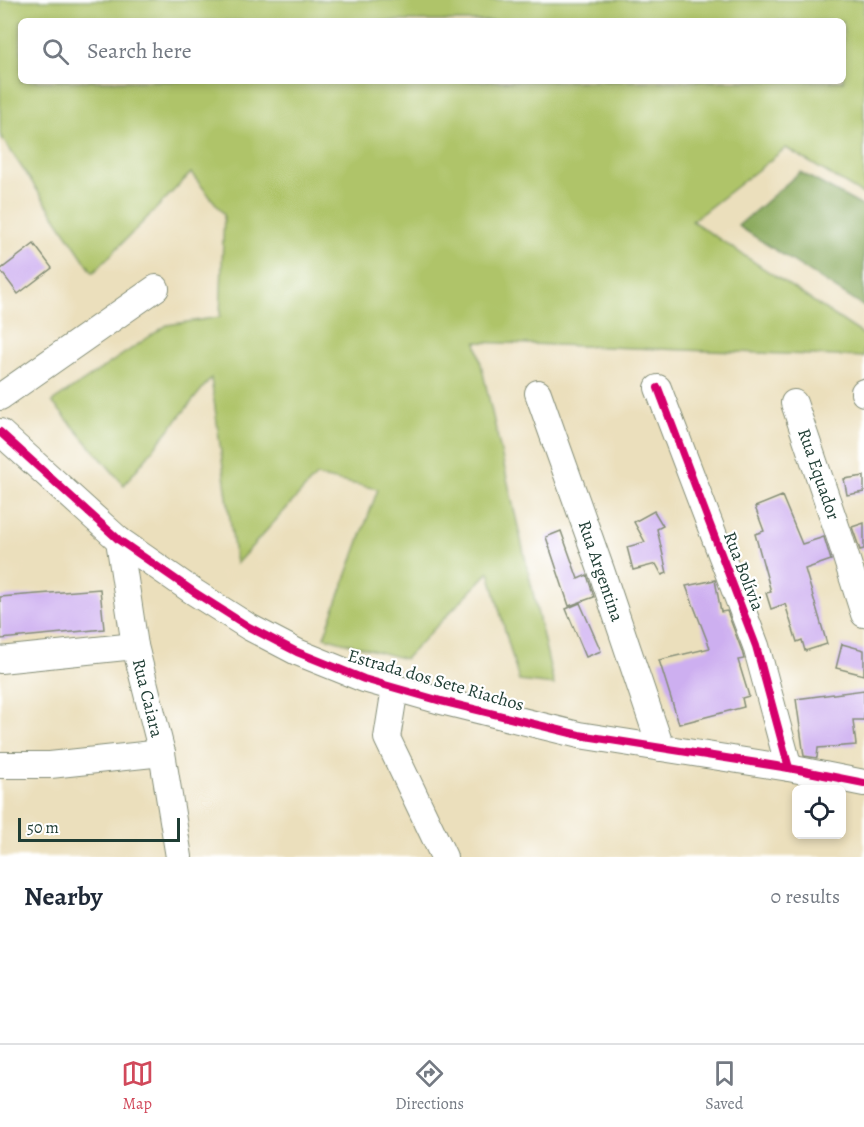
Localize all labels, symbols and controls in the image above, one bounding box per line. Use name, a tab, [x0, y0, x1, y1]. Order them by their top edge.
search box	[18, 18, 846, 84]
icon: search	[39, 35, 72, 68]
text: Search here	[87, 36, 192, 66]
street label: Rua Equador	[792, 425, 846, 523]
street label: Rua Argentina	[572, 517, 630, 625]
street label: Rua Bolívia	[718, 528, 770, 614]
street label: Estrada dos Sete Riachos	[345, 643, 527, 717]
street label: Rua Caiara	[127, 656, 170, 740]
map controls	[792, 785, 846, 839]
button: locate	[792, 785, 846, 839]
scale bar	[18, 815, 180, 842]
text: 50 m	[27, 817, 59, 839]
text: Nearby	[24, 879, 103, 914]
text: 0 results	[771, 883, 840, 910]
tab: Map	[121, 1057, 154, 1115]
tab: Directions	[395, 1057, 464, 1115]
tab: Saved	[705, 1057, 743, 1115]

